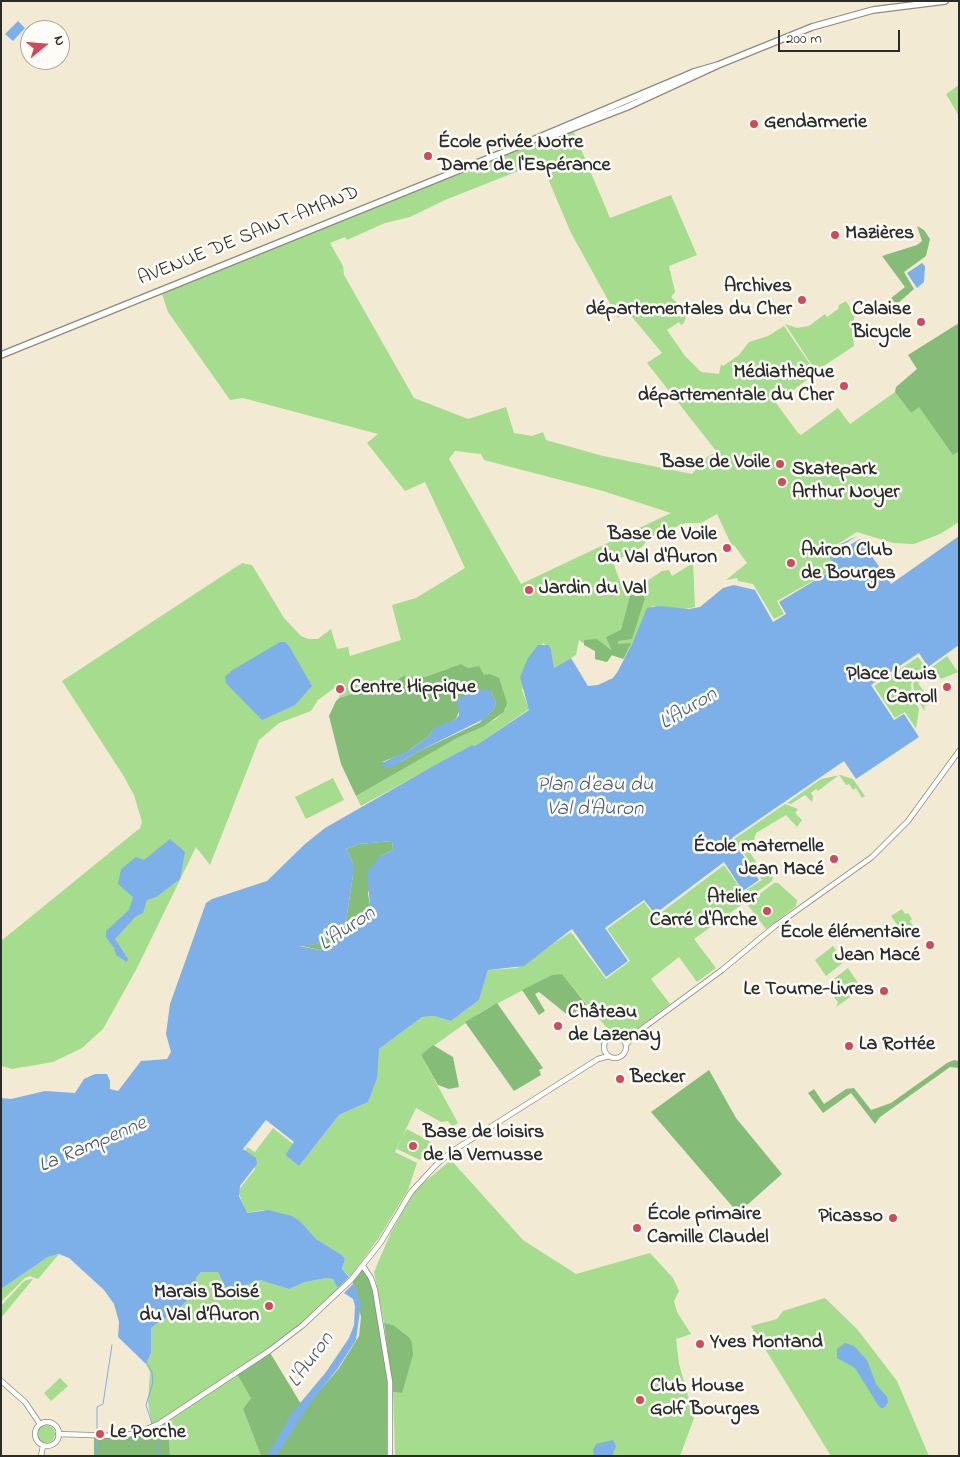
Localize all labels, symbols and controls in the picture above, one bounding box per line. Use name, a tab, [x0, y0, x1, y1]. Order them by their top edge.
north arrow	[20, 20, 70, 70]
scale bar	[780, 20, 902, 52]
text: 200 m	[786, 28, 822, 50]
text: N	[47, 33, 70, 48]
place label: Gendarmerie	[764, 112, 867, 136]
marker: Gendarmerie	[748, 118, 760, 130]
place label: École privée Notre Dame de l'Espérance	[438, 132, 610, 179]
marker: École privée Notre Dame de l'Espérance	[422, 150, 434, 162]
street label: AVENUE DE SAINT-AMAND	[135, 182, 363, 292]
place label: Mazières	[845, 223, 914, 247]
marker: Mazières	[829, 229, 841, 241]
place label: Archives départementales du Cher	[586, 276, 792, 323]
marker: Archives départementales du Cher	[796, 294, 808, 306]
place label: Calaise Bicycle	[852, 299, 911, 346]
marker: Calaise Bicycle	[915, 316, 927, 328]
place label: Médiathèque départementale du Cher	[638, 362, 834, 409]
marker: Médiathèque départementale du Cher	[838, 380, 850, 392]
place label: Base de Voile	[661, 452, 770, 476]
marker: Base de Voile	[774, 458, 786, 470]
place label: Skatepark Arthur Noyer	[792, 459, 899, 506]
marker: Skatepark Arthur Noyer	[776, 476, 788, 488]
place label: Base de Voile du Val d'Auron	[597, 524, 717, 571]
place label: Aviron Club de Bourges	[801, 540, 896, 587]
marker: Base de Voile du Val d'Auron	[721, 542, 733, 554]
marker: Aviron Club de Bourges	[785, 557, 797, 569]
place label: Jardin du Val	[539, 578, 647, 602]
marker: Jardin du Val	[523, 584, 535, 596]
place label: Place Lewis Carroll	[846, 664, 937, 711]
place label: Centre Hippique	[350, 677, 476, 701]
marker: Place Lewis Carroll	[941, 681, 953, 693]
marker: Centre Hippique	[334, 683, 346, 695]
water label: L'Auron	[656, 683, 722, 737]
water label: Plan d'eau du Val d'Auron	[536, 774, 654, 824]
place label: École maternelle Jean Macé	[693, 836, 824, 883]
marker: École maternelle Jean Macé	[828, 853, 840, 865]
place label: Atelier Carré d'Arche	[650, 887, 757, 934]
water label: L'Auron	[315, 902, 381, 958]
marker: Atelier Carré d'Arche	[761, 905, 773, 917]
place label: École élémentaire Jean Macé	[780, 922, 920, 969]
marker: École élémentaire Jean Macé	[924, 939, 936, 951]
place label: Le Tourne-Livres	[744, 979, 874, 1003]
marker: Le Tourne-Livres	[878, 985, 890, 997]
place label: Château de Lazenay	[568, 1002, 661, 1049]
marker: Château de Lazenay	[552, 1020, 564, 1032]
place label: La Rottée	[859, 1034, 935, 1058]
marker: La Rottée	[843, 1040, 855, 1052]
place label: Becker	[630, 1067, 685, 1091]
marker: Becker	[614, 1073, 626, 1085]
water label: La Rampenne	[35, 1112, 151, 1180]
place label: Base de loisirs de la Vernusse	[423, 1122, 544, 1169]
marker: Base de loisirs de la Vernusse	[407, 1140, 419, 1152]
place label: École primaire Camille Claudel	[647, 1204, 769, 1251]
place label: Picasso	[819, 1206, 883, 1230]
marker: Picasso	[887, 1212, 899, 1224]
marker: École primaire Camille Claudel	[631, 1222, 643, 1234]
place label: Marais Boisé du Val d’Auron	[139, 1282, 259, 1329]
marker: Marais Boisé du Val d’Auron	[263, 1300, 275, 1312]
water label: L'Auron	[283, 1328, 341, 1394]
place label: Yves Montand	[710, 1332, 823, 1356]
marker: Yves Montand	[694, 1338, 706, 1350]
place label: Club House Golf Bourges	[650, 1376, 760, 1423]
marker: Club House Golf Bourges	[634, 1394, 646, 1406]
place label: Le Porche	[110, 1422, 186, 1446]
marker: Le Porche	[94, 1428, 106, 1440]

